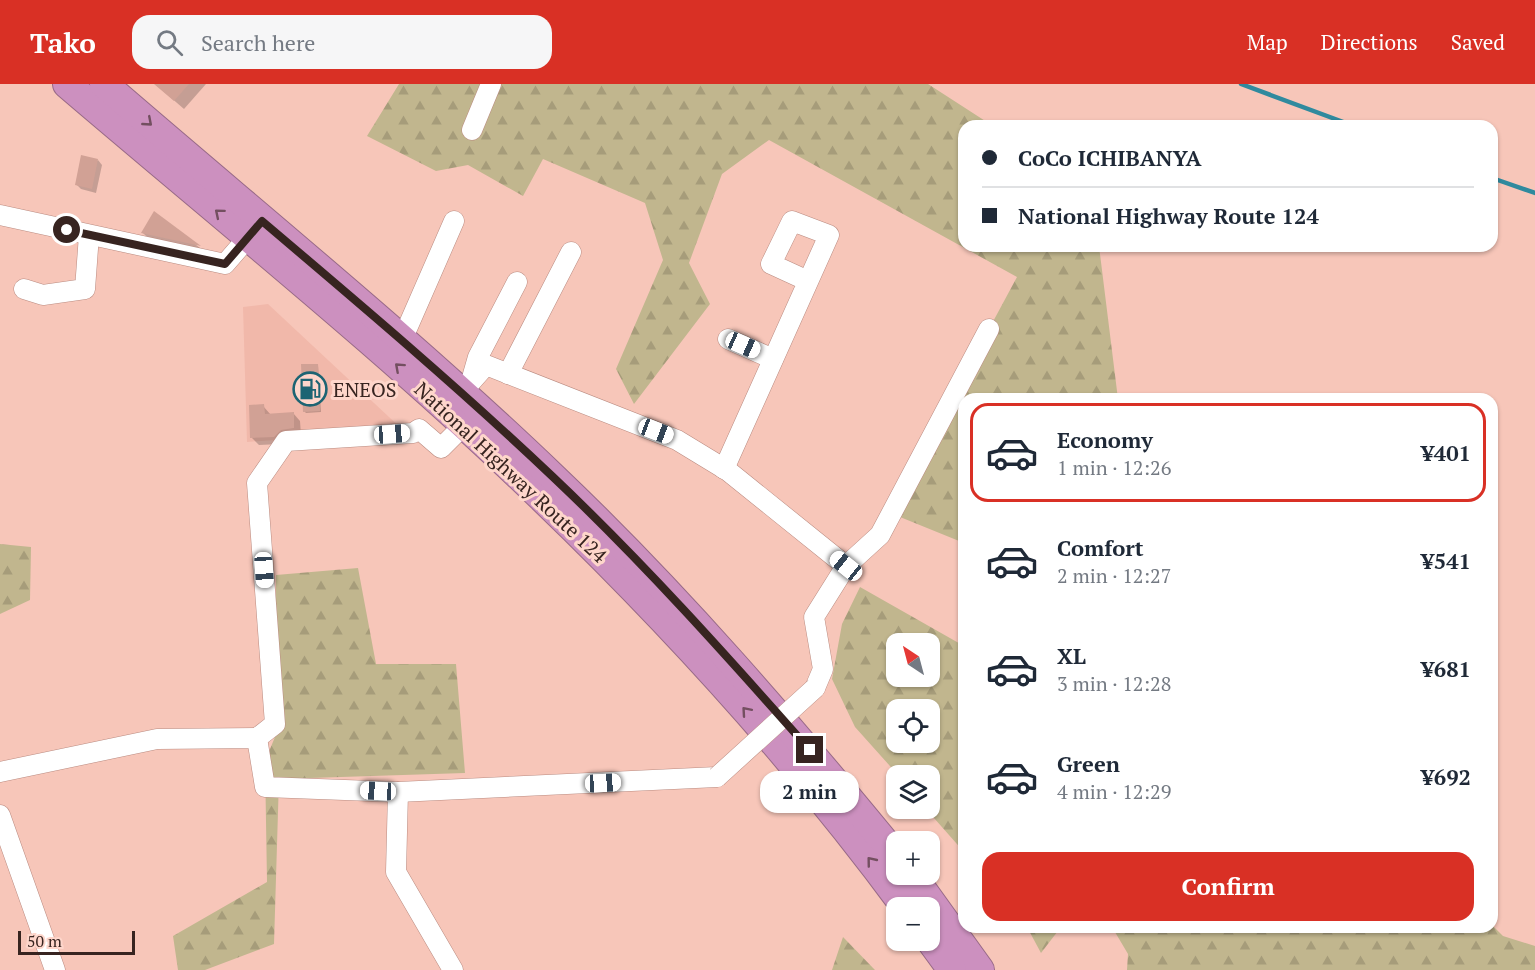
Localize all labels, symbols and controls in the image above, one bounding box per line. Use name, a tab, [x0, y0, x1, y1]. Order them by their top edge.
search box	[132, 15, 552, 69]
text: Tako	[30, 24, 96, 61]
icon: search	[153, 26, 186, 59]
text: Search here	[201, 28, 315, 57]
text: Map	[1247, 28, 1288, 56]
text: Directions	[1321, 28, 1418, 56]
text: Saved	[1451, 28, 1505, 56]
one-way arrow	[141, 115, 152, 126]
text: CoCo ICHIBANYA	[1018, 143, 1202, 172]
text: National Highway Route 124	[1018, 201, 1319, 230]
one-way arrow	[215, 209, 226, 220]
route start	[53, 216, 80, 243]
car	[723, 329, 763, 361]
one-way arrow	[395, 363, 405, 374]
fuel station icon: ENEOS	[292, 371, 328, 407]
place label: ENEOS	[333, 376, 396, 403]
street label: National Highway Route 124	[409, 376, 613, 569]
car	[636, 416, 676, 446]
car	[373, 424, 411, 444]
text: Economy	[1057, 425, 1153, 454]
icon: car	[985, 426, 1039, 480]
text: ¥401	[1421, 438, 1471, 467]
text: 1 min · 12:26	[1057, 454, 1171, 481]
text: Comfort	[1057, 533, 1143, 562]
icon: car	[985, 534, 1039, 588]
text: ¥541	[1421, 546, 1471, 575]
car	[826, 548, 866, 584]
car	[254, 551, 274, 589]
text: 2 min · 12:27	[1057, 562, 1171, 589]
north arrow	[886, 633, 940, 687]
map controls	[886, 633, 940, 951]
text: XL	[1057, 641, 1086, 670]
icon: car	[985, 642, 1039, 696]
text: ¥681	[1421, 654, 1471, 683]
text: 3 min · 12:28	[1057, 670, 1171, 697]
button: locate	[886, 699, 940, 753]
one-way arrow	[742, 707, 753, 718]
route end	[796, 736, 823, 763]
text: Green	[1057, 749, 1120, 778]
icon: car	[985, 750, 1039, 804]
text: ¥692	[1421, 762, 1471, 791]
button: layers	[886, 765, 940, 819]
callout: 2 min	[760, 771, 860, 813]
car	[585, 773, 621, 793]
text: 2 min	[782, 778, 837, 805]
text: 4 min · 12:29	[1057, 778, 1171, 805]
car	[360, 781, 396, 801]
button: +	[886, 831, 940, 885]
button: Confirm	[982, 852, 1474, 921]
one-way arrow	[867, 857, 878, 868]
button: −	[886, 897, 940, 951]
scale bar	[18, 928, 135, 956]
text: 50 m	[27, 930, 62, 952]

